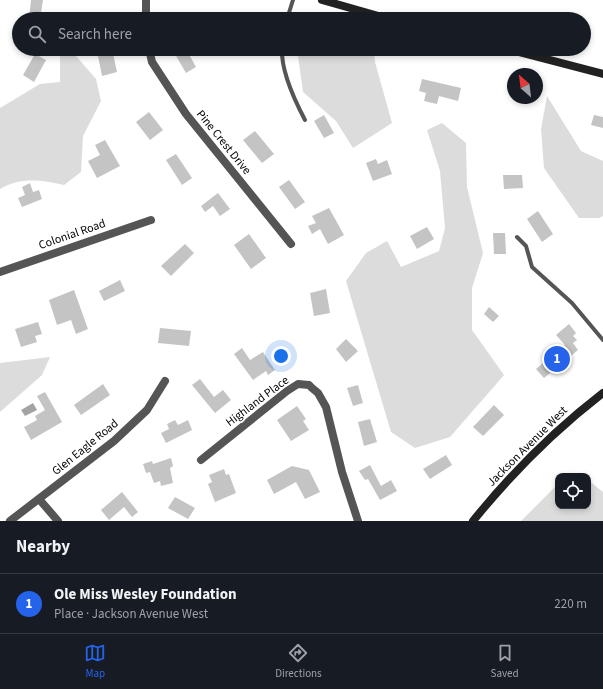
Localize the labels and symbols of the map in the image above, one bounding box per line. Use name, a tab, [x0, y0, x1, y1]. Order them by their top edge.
north arrow	[507, 68, 543, 104]
street label: Pine Crest Drive	[192, 106, 255, 178]
street label: Colonial Road	[36, 215, 108, 254]
pin: 1	[544, 344, 570, 374]
your location	[271, 346, 291, 366]
street label: Highland Place	[222, 372, 292, 431]
street label: Jackson Avenue West	[483, 402, 571, 490]
street label: Glen Eagle Road	[49, 415, 122, 479]

